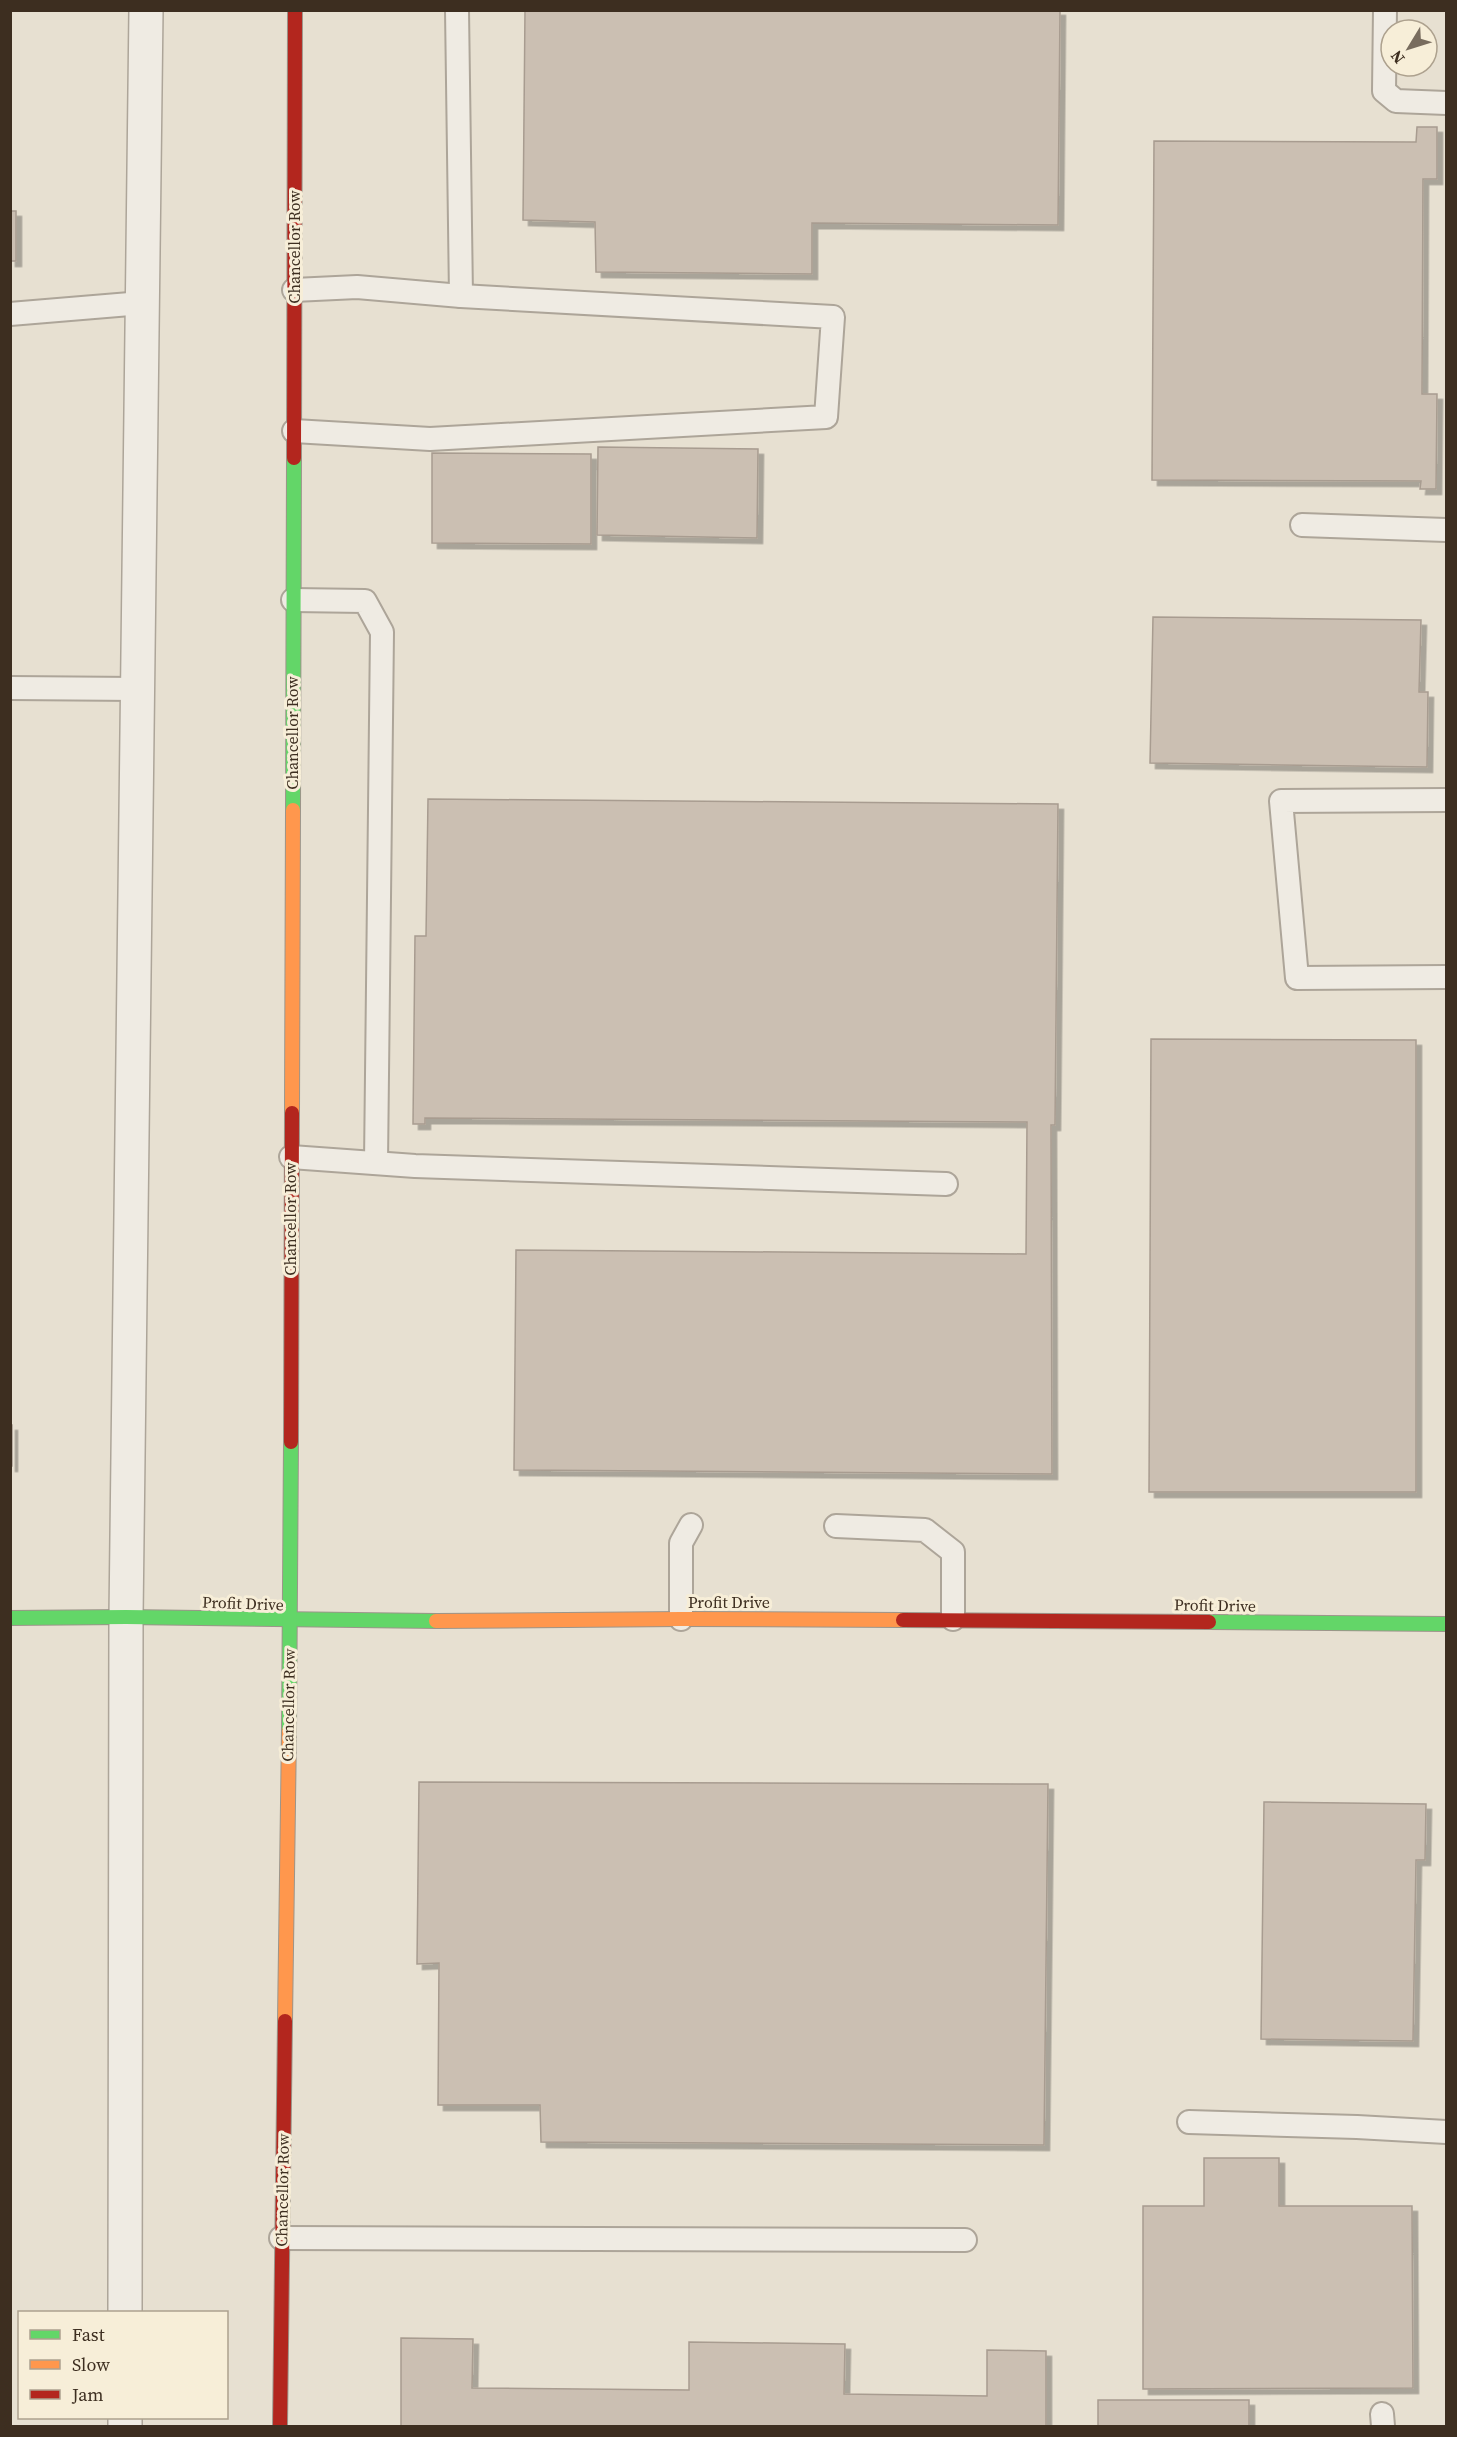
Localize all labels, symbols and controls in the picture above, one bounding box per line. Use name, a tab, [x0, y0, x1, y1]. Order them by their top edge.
north arrow	[1379, 18, 1439, 78]
text: N	[1385, 46, 1409, 69]
street label: Chancellor Row	[283, 190, 305, 304]
street label: Chancellor Row	[281, 676, 303, 790]
street label: Chancellor Row	[279, 1162, 301, 1276]
street label: Profit Drive	[202, 1591, 284, 1615]
street label: Profit Drive	[688, 1591, 770, 1613]
street label: Profit Drive	[1174, 1593, 1256, 1617]
street label: Chancellor Row	[276, 1647, 300, 1762]
street label: Chancellor Row	[270, 2132, 294, 2247]
legend	[18, 2311, 228, 2419]
text: Fast	[72, 2322, 105, 2347]
text: Slow	[72, 2352, 110, 2377]
text: Jam	[71, 2382, 104, 2407]

